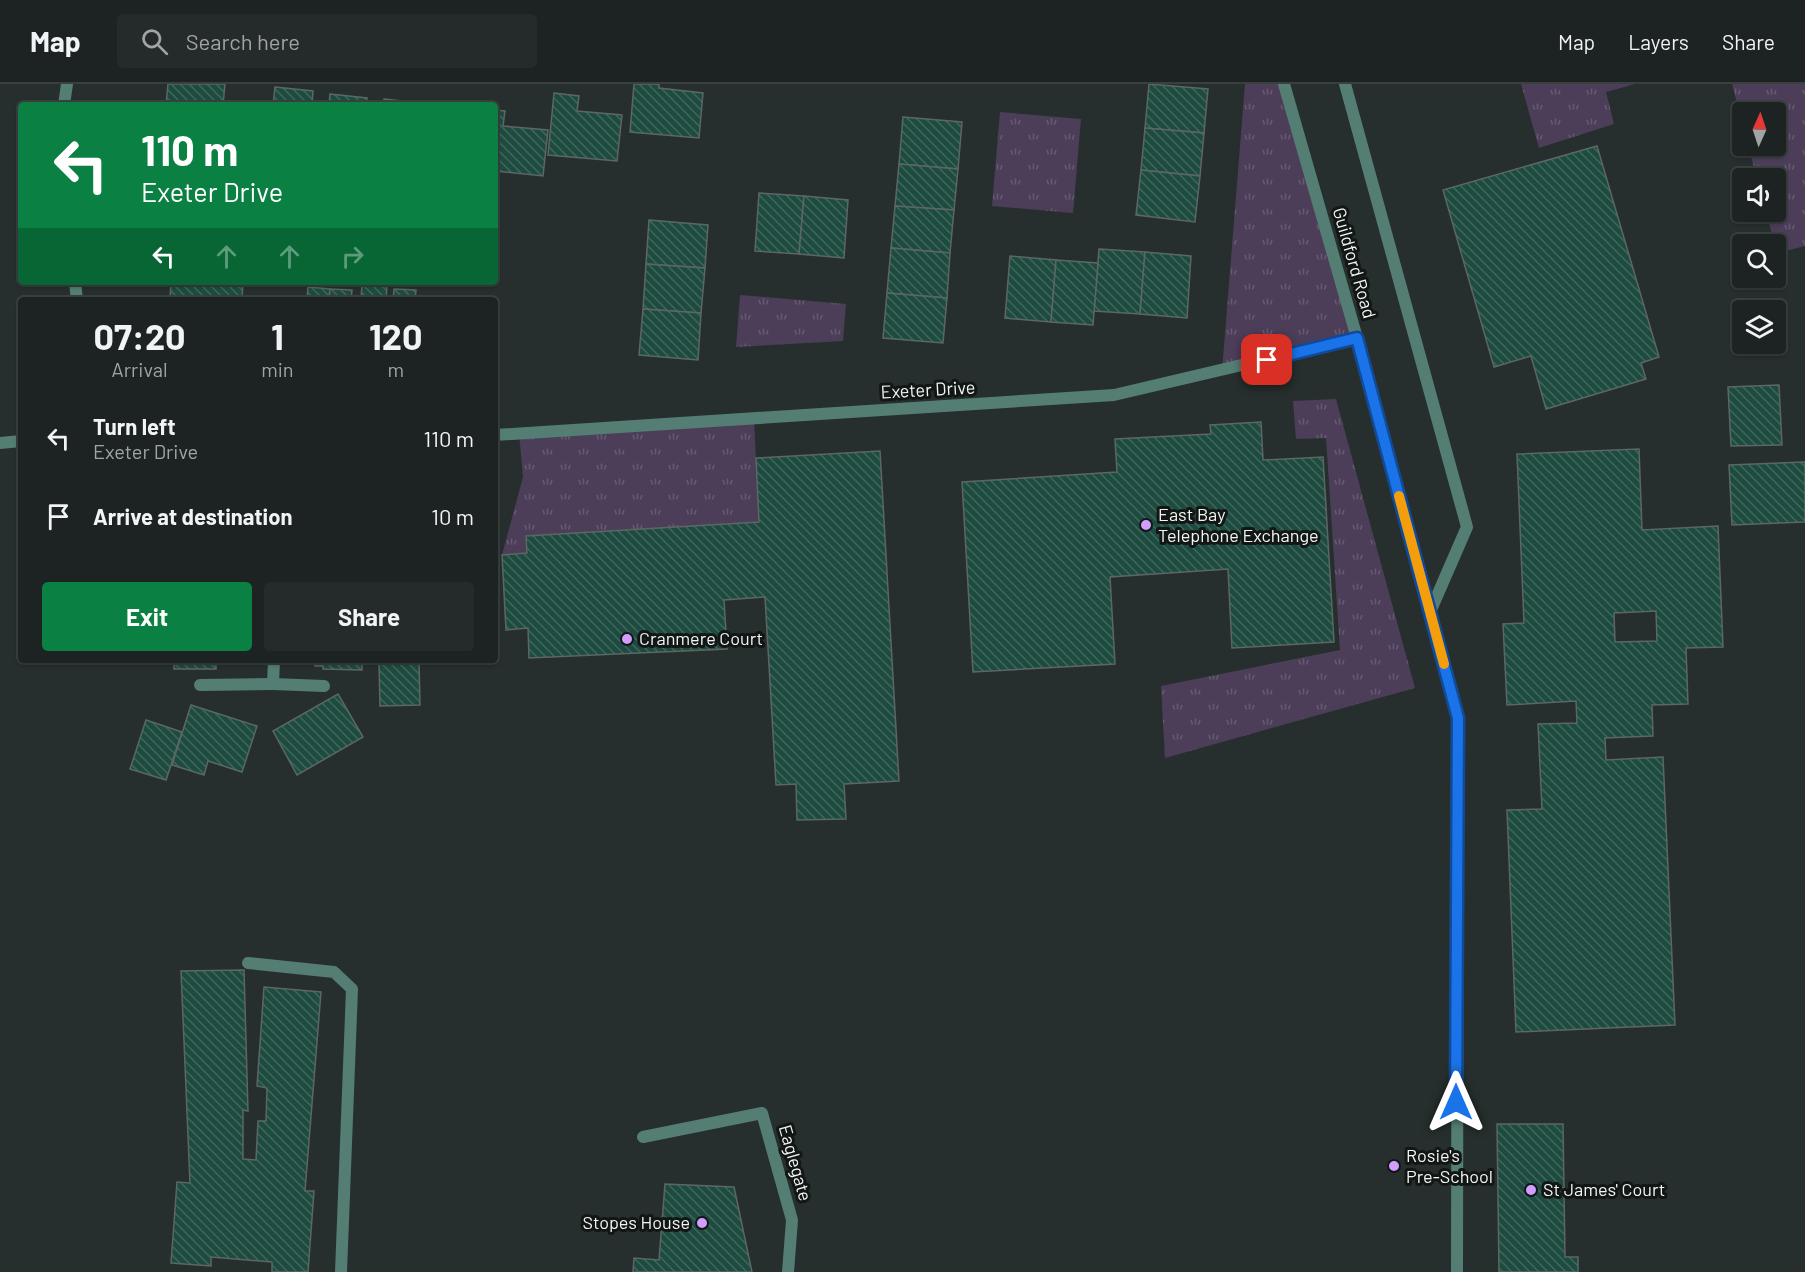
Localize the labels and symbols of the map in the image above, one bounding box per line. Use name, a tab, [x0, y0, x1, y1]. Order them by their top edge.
north arrow	[1732, 102, 1786, 156]
street label: Guildford Road	[1329, 205, 1381, 321]
pin	[1241, 334, 1292, 385]
street label: Exeter Drive	[880, 376, 976, 402]
place label: East Bay Telephone Exchange	[1158, 503, 1319, 546]
marker: East Bay Telephone Exchange	[1139, 518, 1153, 532]
place label: Cranmere Court	[639, 627, 763, 649]
marker: Cranmere Court	[620, 632, 634, 646]
position arrow	[1424, 1070, 1488, 1134]
street label: Eaglegate	[775, 1122, 817, 1203]
place label: Rosie's Pre-School	[1406, 1144, 1493, 1187]
marker: Rosie's Pre-School	[1387, 1159, 1401, 1173]
place label: St James' Court	[1543, 1178, 1665, 1200]
marker: St James' Court	[1524, 1183, 1538, 1197]
place label: Stopes House	[582, 1211, 690, 1233]
marker: Stopes House	[695, 1216, 709, 1230]

